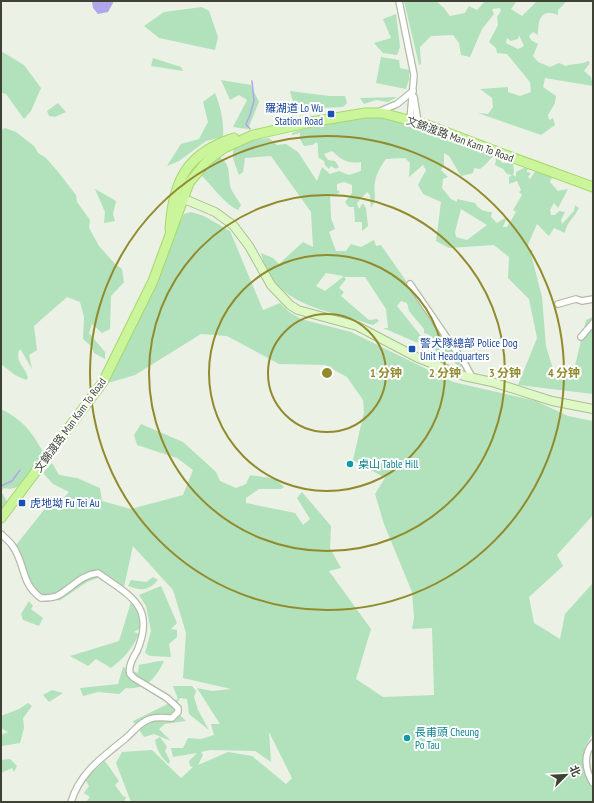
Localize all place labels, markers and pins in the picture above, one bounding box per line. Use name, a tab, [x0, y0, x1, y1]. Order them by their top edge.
place label: 羅湖道 Lo Wu Station Road	[265, 101, 323, 128]
marker: 羅湖道 Lo Wu Station Road	[326, 109, 336, 119]
place label: 警犬隊總部 Police Dog Unit Headquarters	[420, 336, 518, 363]
marker: 警犬隊總部 Police Dog Unit Headquarters	[407, 344, 417, 354]
centre of rings	[320, 366, 334, 380]
place label: 桌山 Table Hill	[358, 457, 419, 471]
marker: 桌山 Table Hill	[345, 459, 355, 469]
place label: 虎地坳 Fu Tei Au	[30, 496, 100, 510]
marker: 虎地坳 Fu Tei Au	[17, 498, 27, 508]
place label: 長甫頭 Cheung Po Tau	[415, 725, 479, 752]
marker: 長甫頭 Cheung Po Tau	[402, 733, 412, 743]

